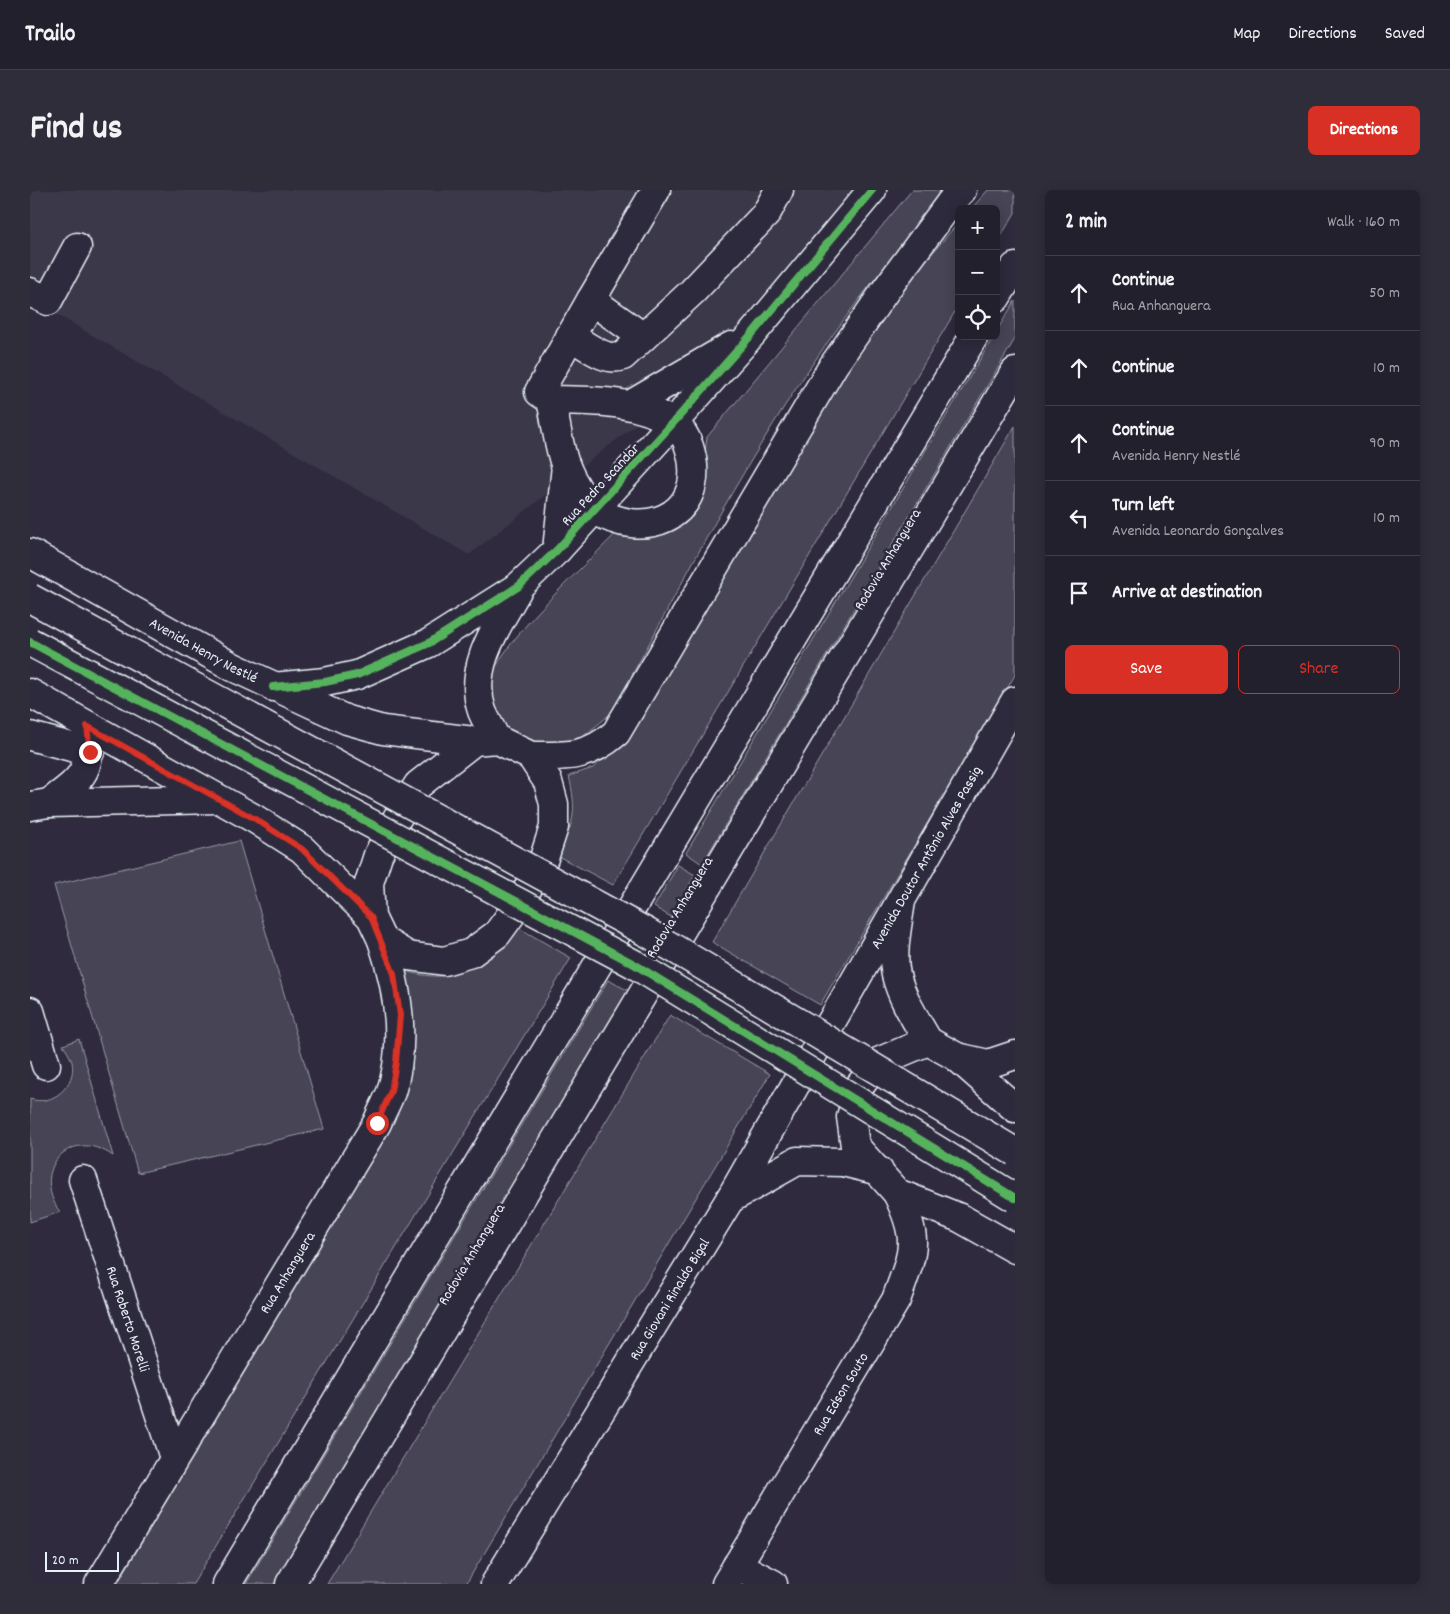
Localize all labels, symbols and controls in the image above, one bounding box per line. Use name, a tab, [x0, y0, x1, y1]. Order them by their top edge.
text: Trailo	[25, 18, 76, 52]
text: Map	[1233, 22, 1260, 47]
text: Directions	[1288, 22, 1357, 47]
text: Saved	[1385, 22, 1425, 47]
text: Find us	[30, 105, 122, 155]
button: Directions	[1308, 106, 1420, 155]
map controls	[955, 205, 1000, 340]
button: +	[955, 205, 1000, 250]
text: 2 min	[1065, 208, 1107, 238]
text: Walk · 160 m	[1327, 211, 1400, 234]
button: −	[955, 250, 1000, 295]
text: Continue	[1112, 268, 1174, 295]
icon: ahead	[1065, 279, 1093, 307]
text: 50 m	[1369, 282, 1400, 305]
button: locate	[955, 295, 1000, 340]
text: Rua Anhanguera	[1112, 295, 1211, 318]
icon: ahead	[1065, 354, 1093, 382]
text: Continue	[1112, 355, 1174, 382]
text: 10 m	[1373, 357, 1400, 380]
text: Continue	[1112, 418, 1174, 445]
icon: ahead	[1065, 429, 1093, 457]
text: 90 m	[1369, 432, 1400, 455]
street label: Rua Pedro Scandar	[557, 439, 646, 532]
text: Avenida Henry Nestlé	[1112, 445, 1240, 468]
text: Turn left	[1112, 493, 1175, 520]
street label: Rodovia Anhanguera	[850, 504, 928, 615]
icon: left	[1065, 504, 1093, 532]
text: 10 m	[1373, 507, 1400, 530]
text: Avenida Leonardo Gonçalves	[1112, 520, 1284, 543]
icon: arrive	[1065, 579, 1093, 607]
text: Arrive at destination	[1112, 580, 1262, 607]
street label: Avenida Henry Nestlé	[145, 613, 261, 690]
button: Save	[1065, 645, 1228, 694]
button: Share	[1238, 645, 1400, 694]
route end	[79, 741, 102, 764]
street label: Avenida Doutor Antônio Alves Passig	[866, 762, 989, 954]
street label: Rodovia Anhanguera	[642, 852, 720, 963]
route start	[366, 1112, 389, 1135]
street label: Rodovia Anhanguera	[434, 1199, 512, 1310]
street label: Rua Anhanguera	[255, 1227, 322, 1319]
street label: Rua Giovani Rinaldo Bigal	[625, 1234, 717, 1365]
street label: Rua Roberto Morelli	[99, 1264, 154, 1375]
street label: Rua Edson Souto	[808, 1349, 875, 1440]
scale bar	[45, 1549, 119, 1572]
text: 20 m	[52, 1551, 79, 1571]

